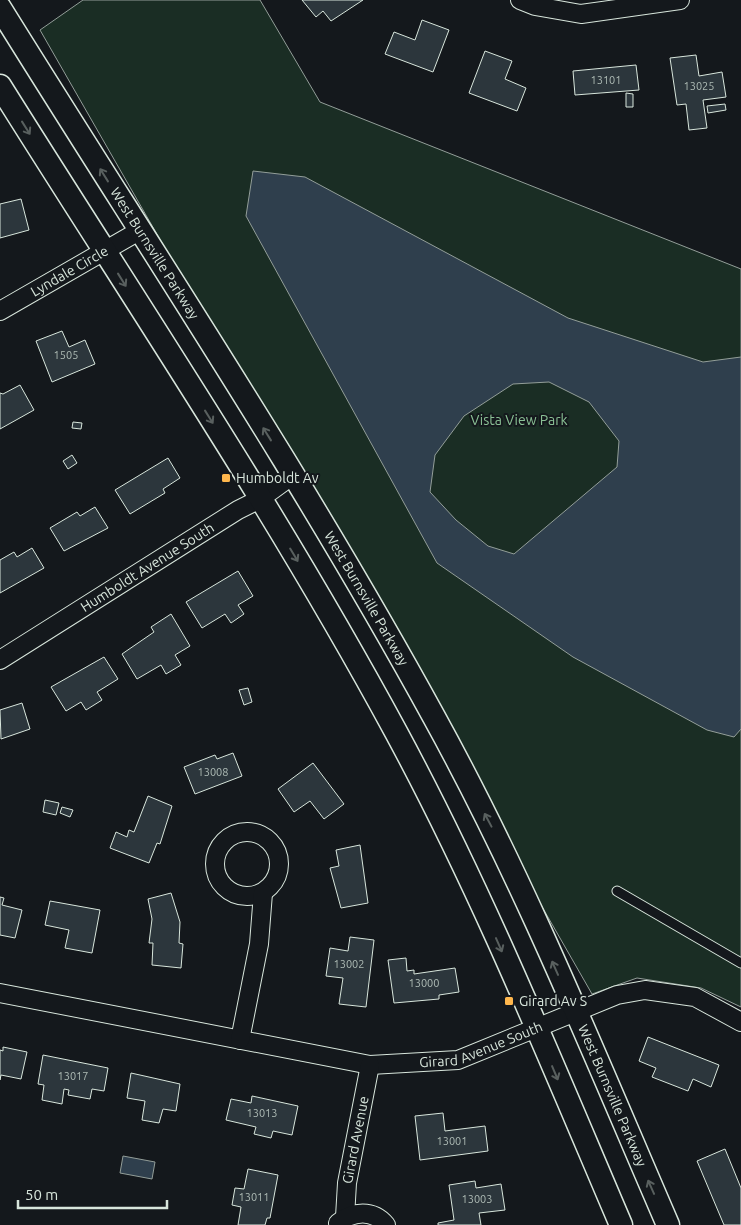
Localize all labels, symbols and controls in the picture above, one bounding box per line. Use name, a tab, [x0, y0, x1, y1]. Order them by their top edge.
house number: 13101	[590, 74, 622, 86]
house number: 13025	[683, 80, 715, 92]
one-way arrow	[21, 120, 31, 134]
one-way arrow	[98, 168, 108, 182]
street label: West Burnsville Parkway	[107, 184, 203, 322]
street label: Lyndale Circle	[28, 242, 111, 300]
one-way arrow	[117, 272, 127, 286]
house number: 1505	[54, 349, 78, 361]
one-way arrow	[204, 410, 214, 424]
park label: Vista View Park	[470, 412, 568, 428]
one-way arrow	[261, 427, 271, 441]
place label: Humboldt Av	[236, 470, 319, 486]
marker: Humboldt Av	[220, 472, 232, 484]
street label: Humboldt Avenue South	[78, 519, 217, 615]
street label: West Burnsville Parkway	[321, 528, 412, 669]
one-way arrow	[290, 548, 300, 562]
house number: 13008	[197, 766, 229, 778]
one-way arrow	[483, 813, 492, 828]
one-way arrow	[495, 937, 505, 952]
house number: 13002	[333, 958, 365, 970]
one-way arrow	[550, 961, 560, 976]
house number: 13000	[408, 977, 440, 989]
place label: Girard Av S	[519, 993, 587, 1009]
marker: Girard Av S	[503, 995, 515, 1007]
street label: Girard Avenue South	[419, 1018, 545, 1070]
street label: West Burnsville Parkway	[575, 1022, 650, 1169]
one-way arrow	[551, 1065, 561, 1080]
house number: 13017	[57, 1070, 89, 1082]
street label: Girard Avenue	[339, 1095, 372, 1185]
house number: 13013	[246, 1107, 278, 1119]
house number: 13001	[436, 1135, 468, 1147]
scale bar	[18, 1178, 166, 1210]
one-way arrow	[646, 1180, 656, 1195]
text: 50 m	[25, 1186, 58, 1203]
house number: 13011	[238, 1191, 270, 1203]
house number: 13003	[461, 1193, 493, 1205]

